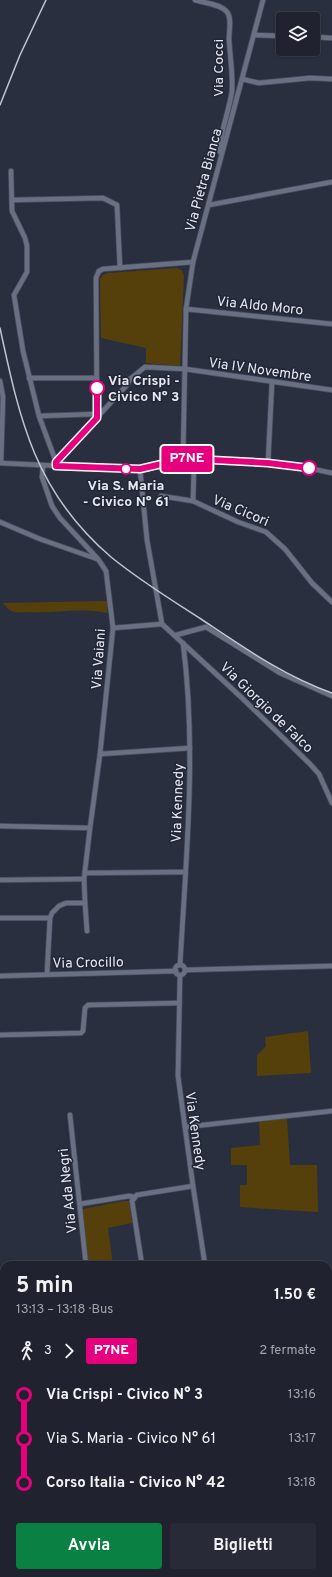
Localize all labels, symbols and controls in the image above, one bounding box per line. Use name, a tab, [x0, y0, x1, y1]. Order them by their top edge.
map controls	[276, 12, 320, 56]
button: layers	[276, 12, 320, 56]
street label: Via Cocci	[211, 39, 228, 97]
street label: Via Pietra Bianca	[182, 127, 226, 234]
street label: Via Aldo Moro	[216, 293, 304, 320]
street label: Via IV Novembre	[207, 355, 312, 386]
place label: Via Crispi - Civico N° 3	[108, 373, 180, 406]
marker: Via Crispi - Civico N° 3	[89, 380, 105, 396]
line badge: P7NE	[159, 446, 215, 472]
text: P7NE	[169, 450, 205, 467]
unlabelled marker	[301, 460, 317, 476]
marker: Via S. Maria - Civico N° 61	[120, 463, 132, 475]
place label: Via S. Maria - Civico N° 61	[83, 478, 169, 511]
street label: Via Cicori	[210, 492, 271, 531]
street label: Via Vaiani	[89, 628, 110, 690]
street label: Via Giorgio de Falco	[216, 659, 316, 757]
street label: Via Kennedy	[169, 763, 188, 843]
street label: Via Crocillo	[52, 954, 124, 973]
street label: Via Kennedy	[181, 1091, 208, 1172]
street label: Via Ada Negri	[56, 1148, 81, 1234]
text: 5 min	[16, 1273, 73, 1300]
text: 1.50 €	[274, 1286, 316, 1305]
text: 13:13 – 13:18 · Bus	[16, 1302, 113, 1318]
icon: walk	[16, 1340, 38, 1362]
icon: forward	[58, 1340, 80, 1362]
text: P7NE	[94, 1342, 129, 1359]
text: 3	[44, 1343, 52, 1359]
text: 2 fermate	[259, 1343, 316, 1359]
text: Via Crispi - Civico N° 3	[46, 1386, 203, 1405]
text: 13:16	[288, 1387, 316, 1403]
text: Via S. Maria - Civico N° 61	[46, 1430, 216, 1449]
text: 13:17	[289, 1431, 316, 1447]
text: Corso Italia - Civico N° 42	[46, 1474, 225, 1493]
text: 13:18	[288, 1475, 316, 1491]
button: Avvia	[16, 1523, 162, 1569]
button: Biglietti	[170, 1523, 316, 1569]

